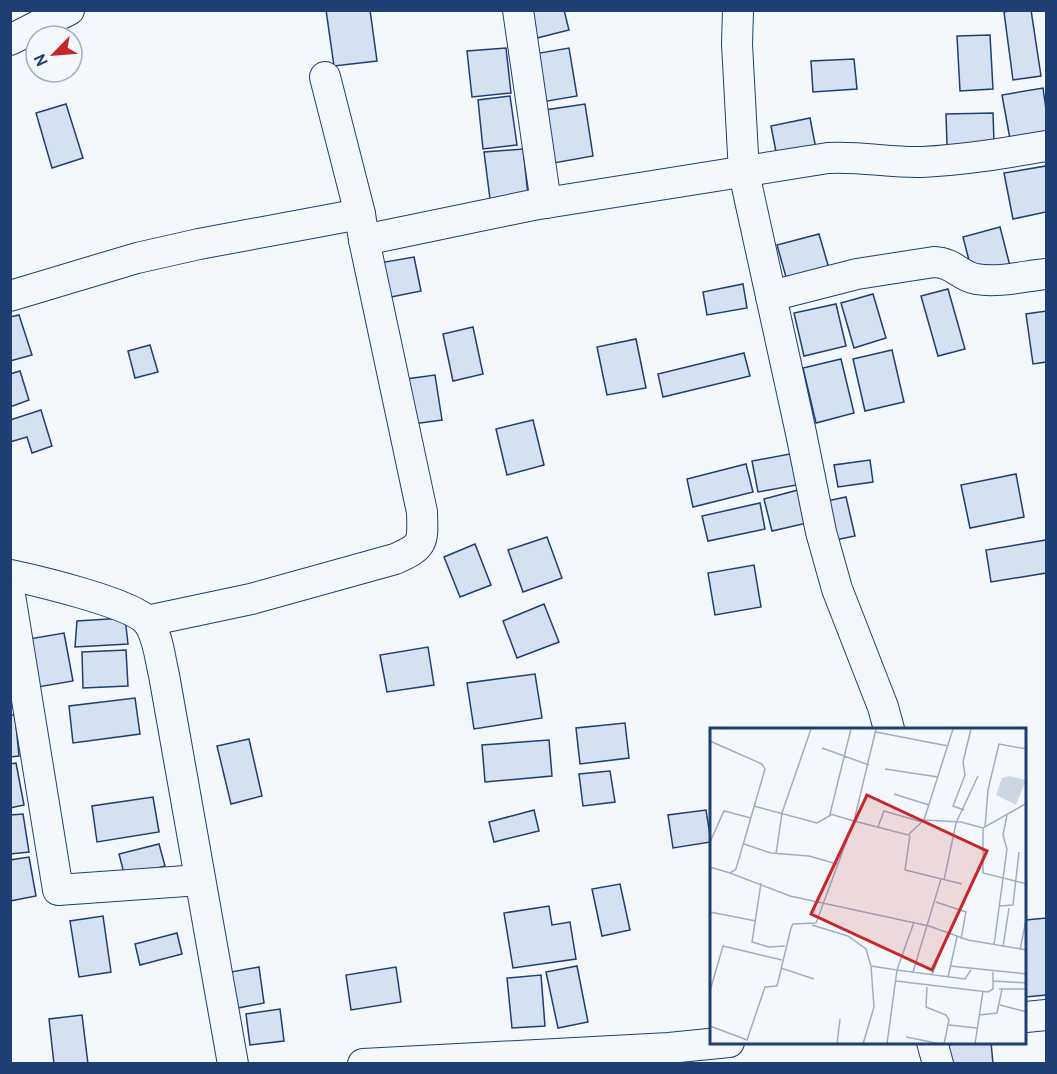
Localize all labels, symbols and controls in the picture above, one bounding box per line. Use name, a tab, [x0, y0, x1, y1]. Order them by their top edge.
north arrow	[24, 24, 84, 84]
text: N	[31, 50, 54, 69]
inset map	[710, 728, 1027, 1044]

